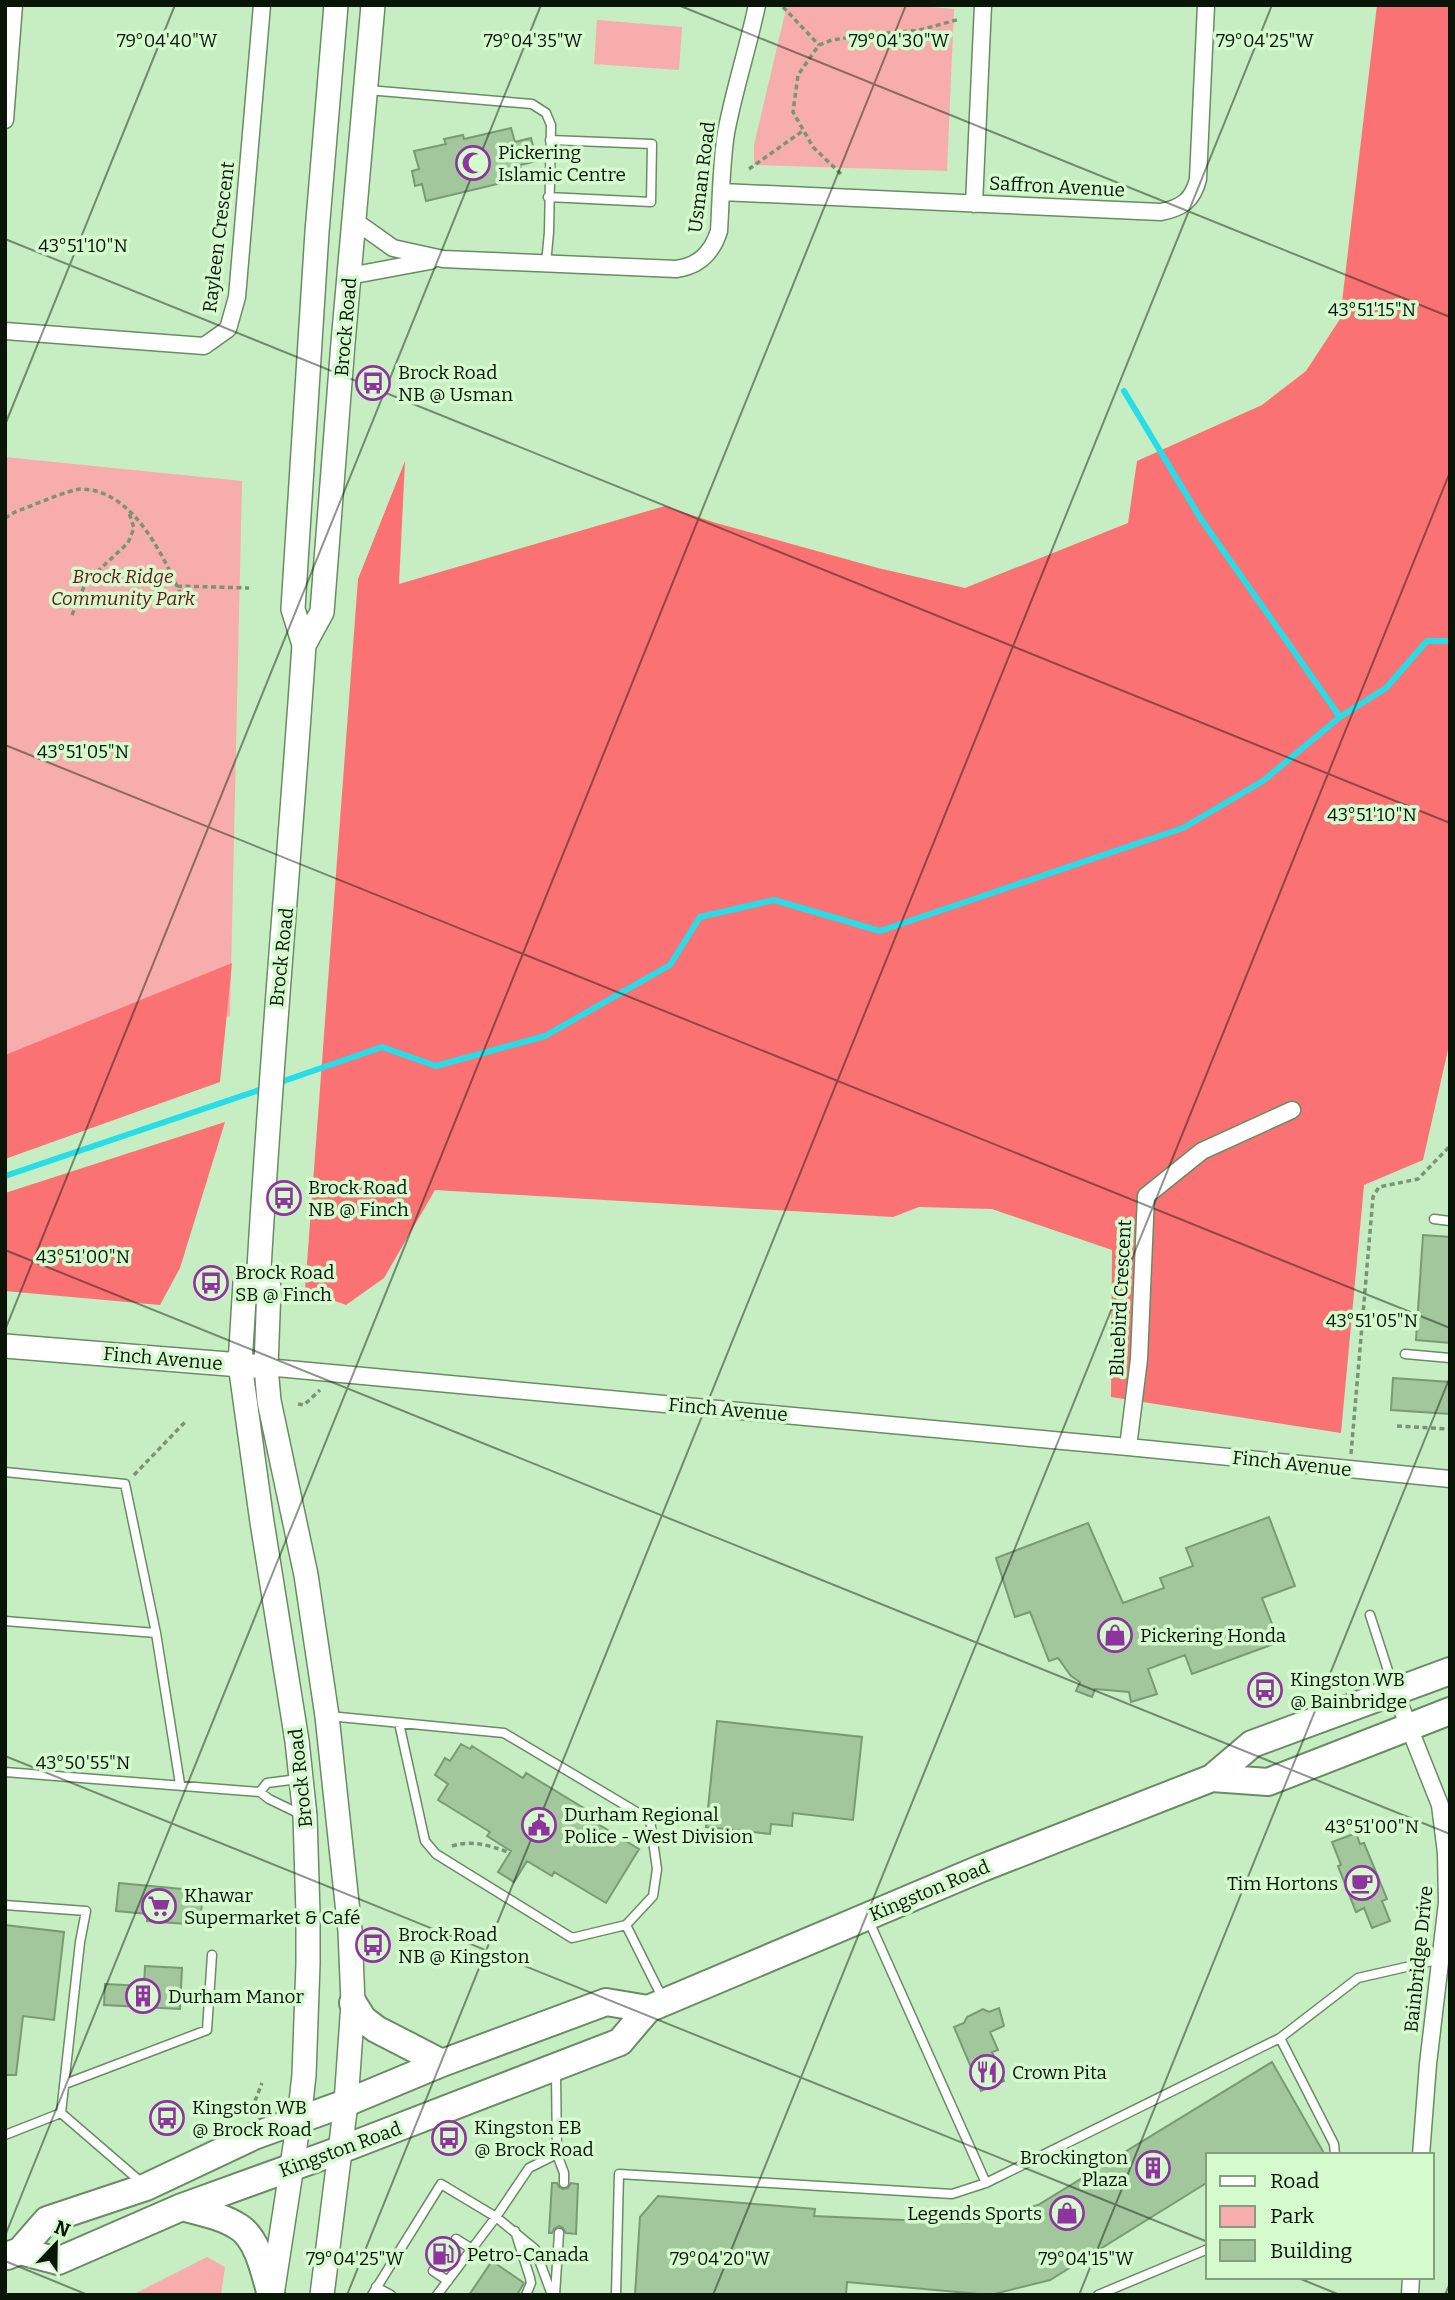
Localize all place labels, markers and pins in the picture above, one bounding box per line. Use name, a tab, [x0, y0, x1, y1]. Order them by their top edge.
place label: Pickering Islamic Centre	[498, 141, 626, 186]
mosque icon: Pickering Islamic Centre	[454, 144, 492, 182]
place label: Brock Road NB @ Usman	[398, 361, 513, 406]
bus stop icon: Brock Road NB @ Usman	[354, 364, 392, 402]
place label: Brock Road NB @ Finch	[308, 1176, 409, 1221]
bus stop icon: Brock Road NB @ Finch	[265, 1179, 303, 1217]
place label: Brock Road SB @ Finch	[235, 1261, 334, 1306]
bus stop icon: Brock Road SB @ Finch	[192, 1264, 230, 1302]
shop icon: Pickering Honda	[1096, 1616, 1134, 1654]
place label: Pickering Honda	[1140, 1624, 1287, 1647]
place label: Kingston WB @ Bainbridge	[1290, 1668, 1407, 1713]
bus stop icon: Kingston WB @ Bainbridge	[1246, 1671, 1284, 1709]
place label: Durham Regional Police - West Division	[564, 1803, 753, 1848]
public building icon: Durham Regional Police - West Division	[520, 1806, 558, 1844]
cafe icon: Tim Hortons	[1343, 1864, 1381, 1902]
place label: Tim Hortons	[1227, 1872, 1338, 1895]
place label: Khawar Supermarket & Café	[184, 1884, 360, 1929]
supermarket icon: Khawar Supermarket & Café	[140, 1887, 178, 1925]
place label: Brock Road NB @ Kingston	[398, 1923, 529, 1968]
bus stop icon: Brock Road NB @ Kingston	[354, 1926, 392, 1964]
building icon: Durham Manor	[124, 1977, 162, 2015]
place label: Durham Manor	[168, 1985, 304, 2008]
restaurant icon: Crown Pita	[968, 2053, 1006, 2091]
place label: Crown Pita	[1012, 2061, 1108, 2084]
place label: Kingston WB @ Brock Road	[192, 2096, 312, 2141]
bus stop icon: Kingston WB @ Brock Road	[148, 2099, 186, 2137]
place label: Kingston EB @ Brock Road	[474, 2116, 594, 2161]
bus stop icon: Kingston EB @ Brock Road	[430, 2119, 468, 2157]
place label: Brockington Plaza	[1020, 2146, 1129, 2191]
building icon: Brockington Plaza	[1134, 2149, 1172, 2187]
shop icon: Legends Sports	[1048, 2194, 1086, 2232]
place label: Legends Sports	[907, 2202, 1042, 2225]
fuel station icon: Petro-Canada	[424, 2235, 462, 2273]
place label: Petro-Canada	[467, 2243, 590, 2266]

